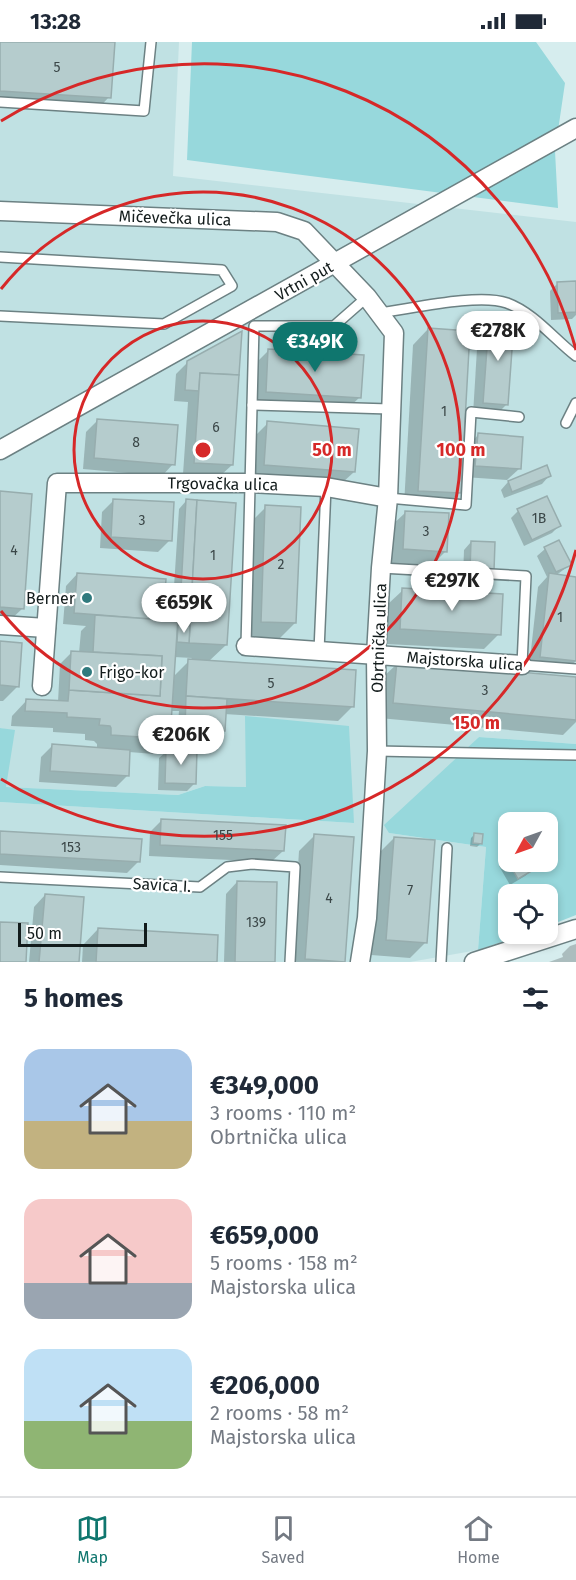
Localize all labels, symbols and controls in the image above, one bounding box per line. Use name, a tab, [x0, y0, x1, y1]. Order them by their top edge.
text: 13:28	[30, 8, 81, 35]
house number: 5	[53, 59, 61, 76]
street label: Mičevečka ulica	[118, 207, 232, 229]
street label: Vrtni put	[272, 257, 337, 305]
pin: €278K	[456, 311, 540, 362]
text: €278K	[470, 318, 526, 342]
pin: €349K	[273, 322, 357, 373]
text: €349K	[287, 329, 343, 353]
house number: 1	[441, 403, 447, 420]
house number: 6	[212, 419, 220, 436]
house number: 8	[132, 434, 140, 451]
text: 50 m	[312, 439, 352, 461]
text: 100 m	[437, 439, 485, 461]
centre of rings	[193, 440, 213, 460]
street label: Trgovačka ulica	[168, 474, 278, 494]
house number: 1B	[532, 510, 546, 527]
house number: 3	[139, 512, 146, 529]
house number: 3	[423, 523, 430, 540]
house number: 4	[10, 542, 18, 559]
house number: 1	[210, 547, 216, 564]
house number: 2	[278, 556, 285, 573]
pin: €297K	[410, 561, 494, 612]
text: €297K	[425, 568, 479, 592]
pin: €659K	[142, 583, 226, 634]
street label: Obrtnička ulica	[368, 583, 390, 693]
place label: Berner	[26, 589, 76, 608]
text: €659K	[156, 590, 212, 614]
marker: Berner	[80, 591, 94, 605]
house number: 1	[557, 609, 563, 626]
street label: Majstorska ulica	[406, 647, 524, 675]
place label: Frigo-kor	[99, 663, 165, 682]
marker: Frigo-kor	[80, 665, 94, 679]
house number: 5	[267, 675, 275, 692]
house number: 3	[482, 682, 489, 699]
text: 150 m	[452, 712, 500, 734]
pin: €206K	[139, 715, 223, 766]
text: €206K	[152, 722, 210, 746]
north arrow	[498, 812, 558, 872]
map controls	[498, 812, 558, 944]
house number: 155	[213, 827, 233, 844]
house number: 153	[61, 839, 81, 856]
street label: Savica I.	[132, 874, 192, 896]
house number: 7	[407, 882, 413, 899]
button: locate	[498, 884, 558, 944]
house number: 4	[325, 890, 333, 907]
house number: 139	[246, 914, 266, 931]
scale bar	[18, 920, 147, 947]
text: 50 m	[27, 924, 62, 943]
icon: filters	[519, 982, 552, 1015]
text: 5 homes	[24, 983, 123, 1014]
text: €349,000	[210, 1070, 319, 1101]
icon: home	[72, 1073, 144, 1145]
text: 3 rooms · 110 m²	[210, 1101, 356, 1125]
text: Obrtnička ulica	[210, 1125, 347, 1149]
text: €659,000	[210, 1220, 319, 1251]
icon: home	[72, 1223, 144, 1295]
text: 5 rooms · 158 m²	[210, 1251, 358, 1275]
text: Majstorska ulica	[210, 1275, 356, 1299]
text: €206,000	[210, 1370, 320, 1401]
icon: home	[72, 1373, 144, 1445]
text: 2 rooms · 58 m²	[210, 1401, 349, 1425]
text: Majstorska ulica	[210, 1425, 356, 1449]
tab: Map	[76, 1512, 109, 1567]
tab: Saved	[262, 1512, 305, 1567]
tab: Home	[457, 1512, 500, 1567]

